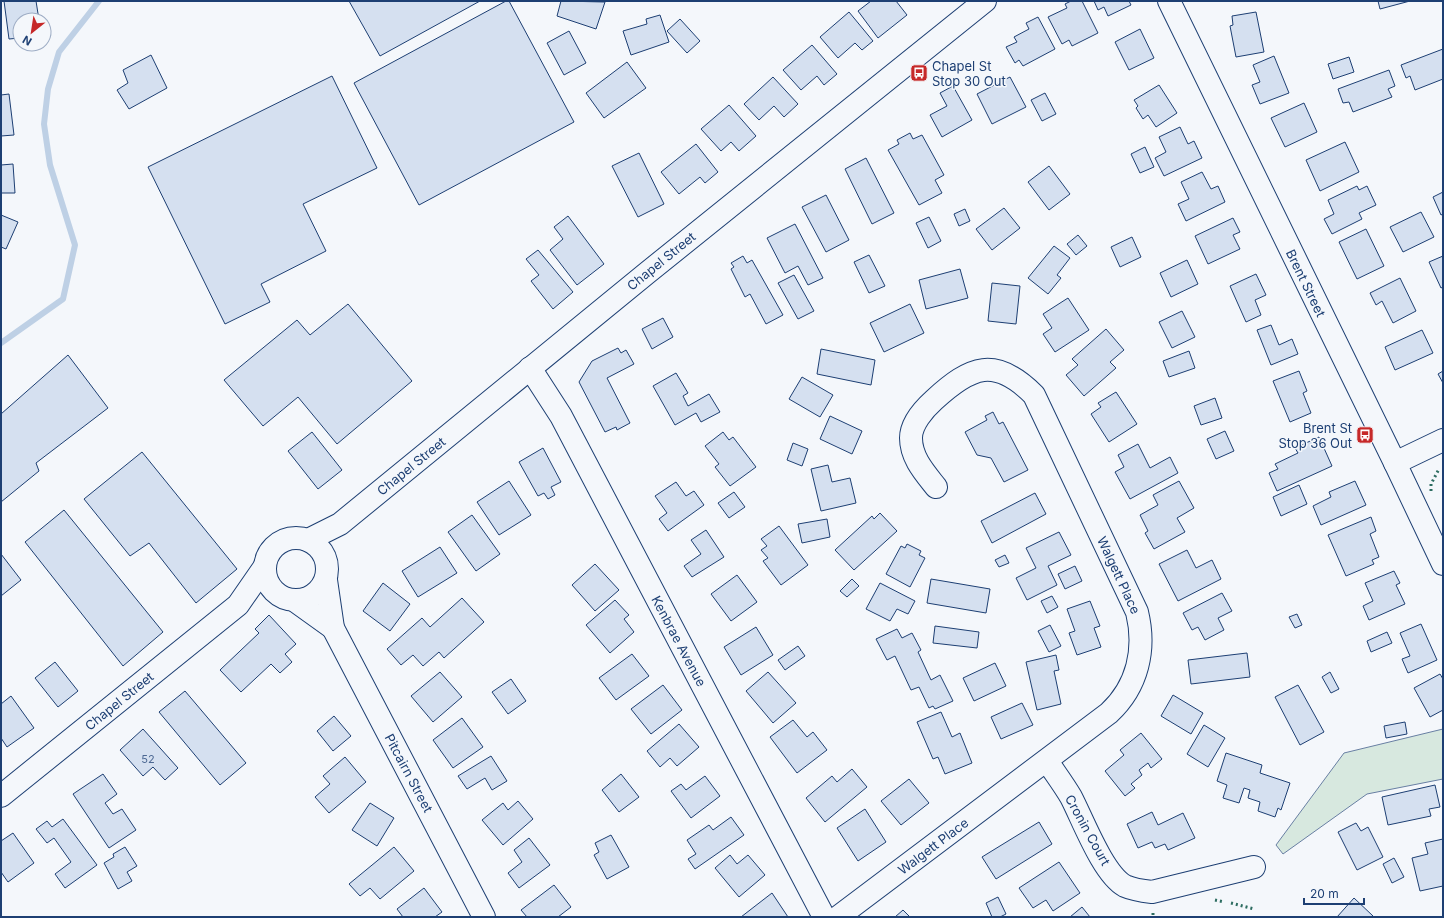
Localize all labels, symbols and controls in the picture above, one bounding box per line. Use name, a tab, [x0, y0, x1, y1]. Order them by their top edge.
north arrow	[12, 12, 52, 52]
text: N	[20, 33, 34, 49]
place label: Chapel St Stop 30 Out	[932, 58, 1006, 89]
bus stop icon: Chapel St Stop 30 Out	[909, 63, 929, 83]
street label: Chapel Street	[624, 229, 698, 293]
street label: Brent Street	[1283, 247, 1329, 319]
place label: Brent St Stop 36 Out	[1278, 420, 1352, 451]
bus stop icon: Brent St Stop 36 Out	[1355, 425, 1375, 445]
street label: Chapel Street	[374, 434, 448, 498]
street label: Walgett Place	[1094, 534, 1144, 616]
street label: Kenbrae Avenue	[648, 593, 710, 689]
street label: Chapel Street	[82, 669, 156, 733]
street label: Pitcairn Street	[382, 731, 436, 815]
house number: 52	[141, 752, 155, 766]
street label: Cronin Court	[1062, 792, 1114, 868]
street label: Walgett Place	[895, 814, 971, 878]
scale bar	[1304, 880, 1364, 906]
text: 20 m	[1310, 886, 1339, 901]

